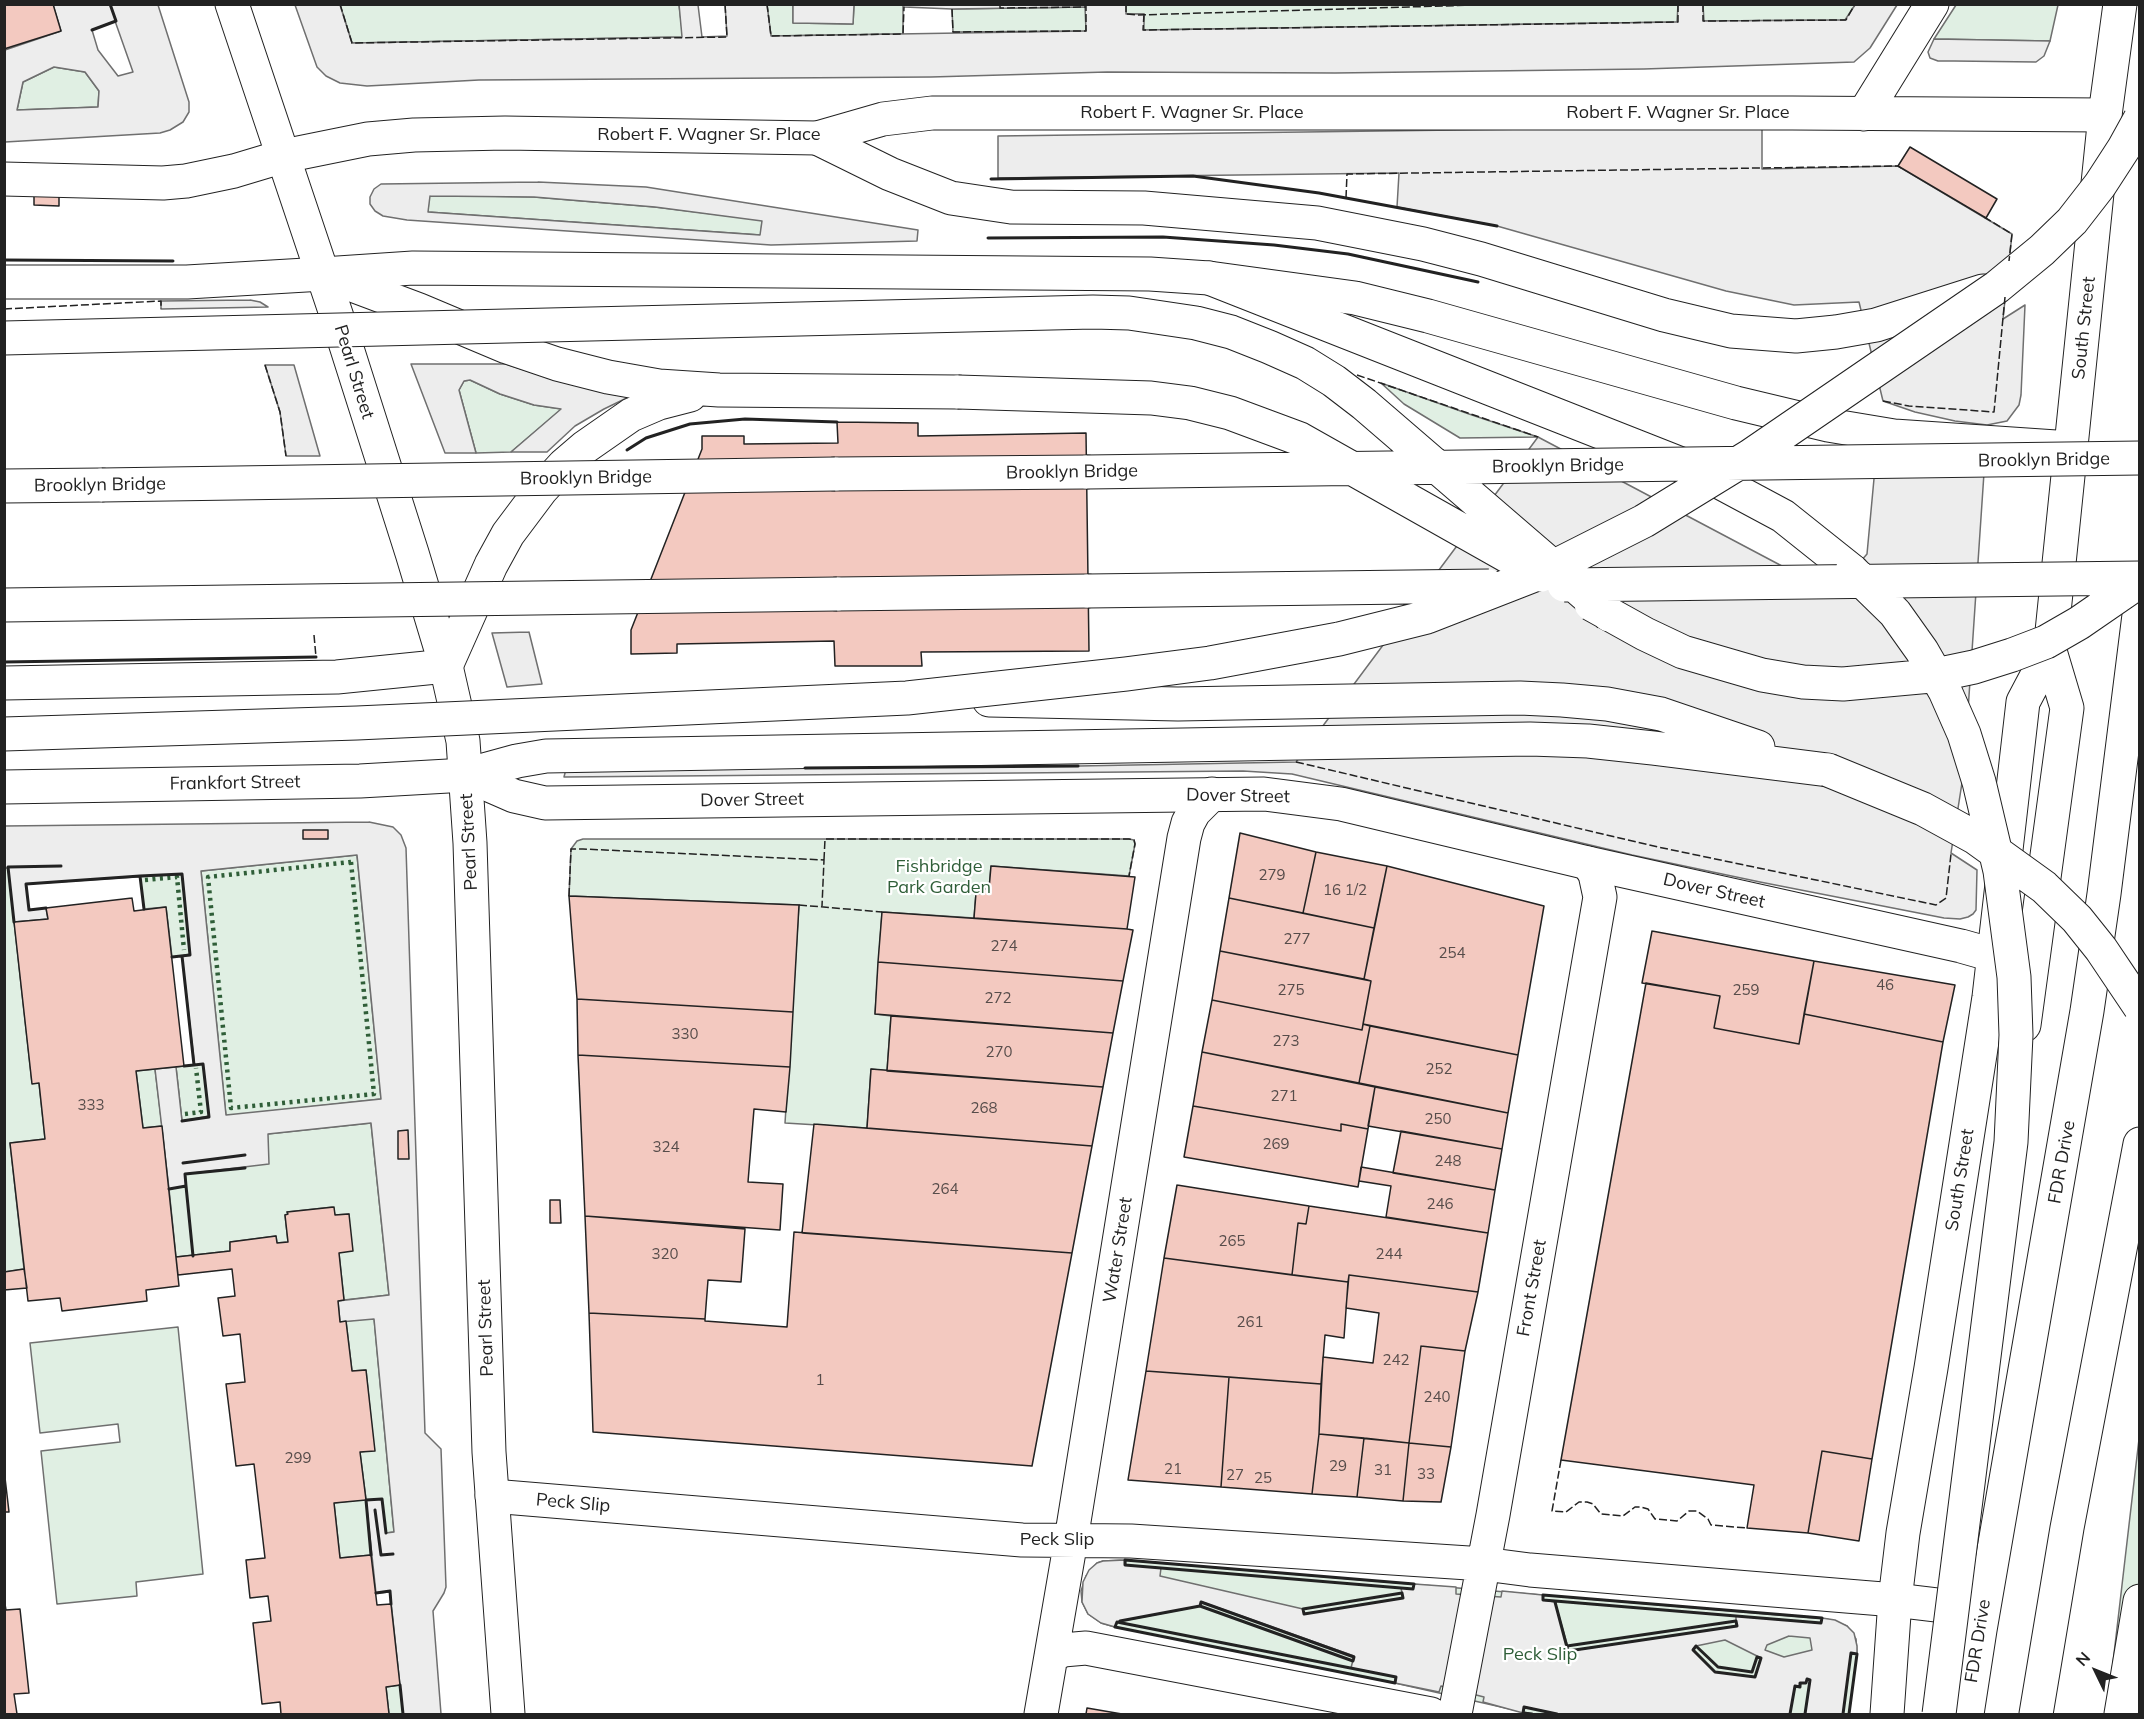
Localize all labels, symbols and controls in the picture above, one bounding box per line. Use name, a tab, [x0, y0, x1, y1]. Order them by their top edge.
street label: Robert F. Wagner Sr. Place	[1080, 102, 1304, 124]
street label: Robert F. Wagner Sr. Place	[1566, 102, 1790, 124]
street label: Robert F. Wagner Sr. Place	[597, 124, 821, 146]
street label: South Street	[2068, 276, 2100, 380]
street label: Pearl Street	[329, 322, 379, 422]
street label: Brooklyn Bridge	[1978, 448, 2110, 472]
street label: Brooklyn Bridge	[1492, 454, 1624, 478]
street label: Brooklyn Bridge	[1006, 460, 1138, 484]
street label: Brooklyn Bridge	[520, 466, 652, 490]
street label: Brooklyn Bridge	[34, 473, 166, 497]
street label: Frankfort Street	[169, 771, 301, 795]
street label: Dover Street	[1186, 784, 1290, 808]
street label: Dover Street	[700, 788, 804, 812]
street label: Pearl Street	[456, 793, 482, 891]
park label: Fishbridge Park Garden	[887, 856, 991, 898]
house number: 279	[1259, 866, 1285, 884]
street label: Dover Street	[1661, 869, 1767, 913]
house number: 16 1/2	[1323, 881, 1367, 899]
house number: 277	[1284, 930, 1310, 948]
house number: 274	[991, 937, 1017, 955]
house number: 254	[1439, 944, 1465, 962]
house number: 46	[1876, 976, 1894, 994]
house number: 275	[1278, 981, 1304, 999]
house number: 259	[1733, 981, 1759, 999]
house number: 272	[985, 989, 1011, 1007]
house number: 330	[672, 1025, 698, 1043]
house number: 273	[1273, 1032, 1299, 1050]
house number: 270	[986, 1043, 1012, 1061]
house number: 252	[1426, 1060, 1452, 1078]
house number: 271	[1271, 1087, 1297, 1105]
house number: 333	[78, 1096, 104, 1114]
house number: 268	[971, 1099, 997, 1117]
house number: 250	[1425, 1110, 1451, 1128]
street label: FDR Drive	[2044, 1119, 2080, 1205]
street label: South Street	[1941, 1127, 1979, 1233]
house number: 269	[1263, 1135, 1289, 1153]
house number: 324	[653, 1138, 679, 1156]
house number: 248	[1435, 1152, 1461, 1170]
house number: 264	[932, 1180, 958, 1198]
house number: 246	[1427, 1195, 1453, 1213]
street label: Water Street	[1099, 1196, 1137, 1304]
house number: 265	[1219, 1232, 1245, 1250]
street label: Front Street	[1513, 1238, 1551, 1338]
house number: 320	[652, 1245, 678, 1263]
house number: 244	[1376, 1245, 1402, 1263]
street label: Pearl Street	[474, 1279, 498, 1377]
house number: 261	[1237, 1313, 1263, 1331]
house number: 242	[1383, 1351, 1409, 1369]
house number: 1	[816, 1371, 824, 1389]
house number: 240	[1424, 1388, 1450, 1406]
house number: 299	[285, 1449, 311, 1467]
house number: 29	[1329, 1457, 1347, 1475]
house number: 21	[1164, 1460, 1182, 1478]
house number: 31	[1374, 1461, 1392, 1479]
house number: 33	[1417, 1465, 1435, 1483]
house number: 27	[1226, 1466, 1244, 1484]
house number: 25	[1254, 1469, 1272, 1487]
street label: Peck Slip	[535, 1489, 611, 1517]
street label: Peck Slip	[1020, 1529, 1094, 1551]
street label: FDR Drive	[1961, 1598, 1995, 1684]
north arrow	[2066, 1641, 2126, 1701]
park label: Peck Slip	[1503, 1644, 1577, 1666]
text: N	[2071, 1647, 2094, 1670]

